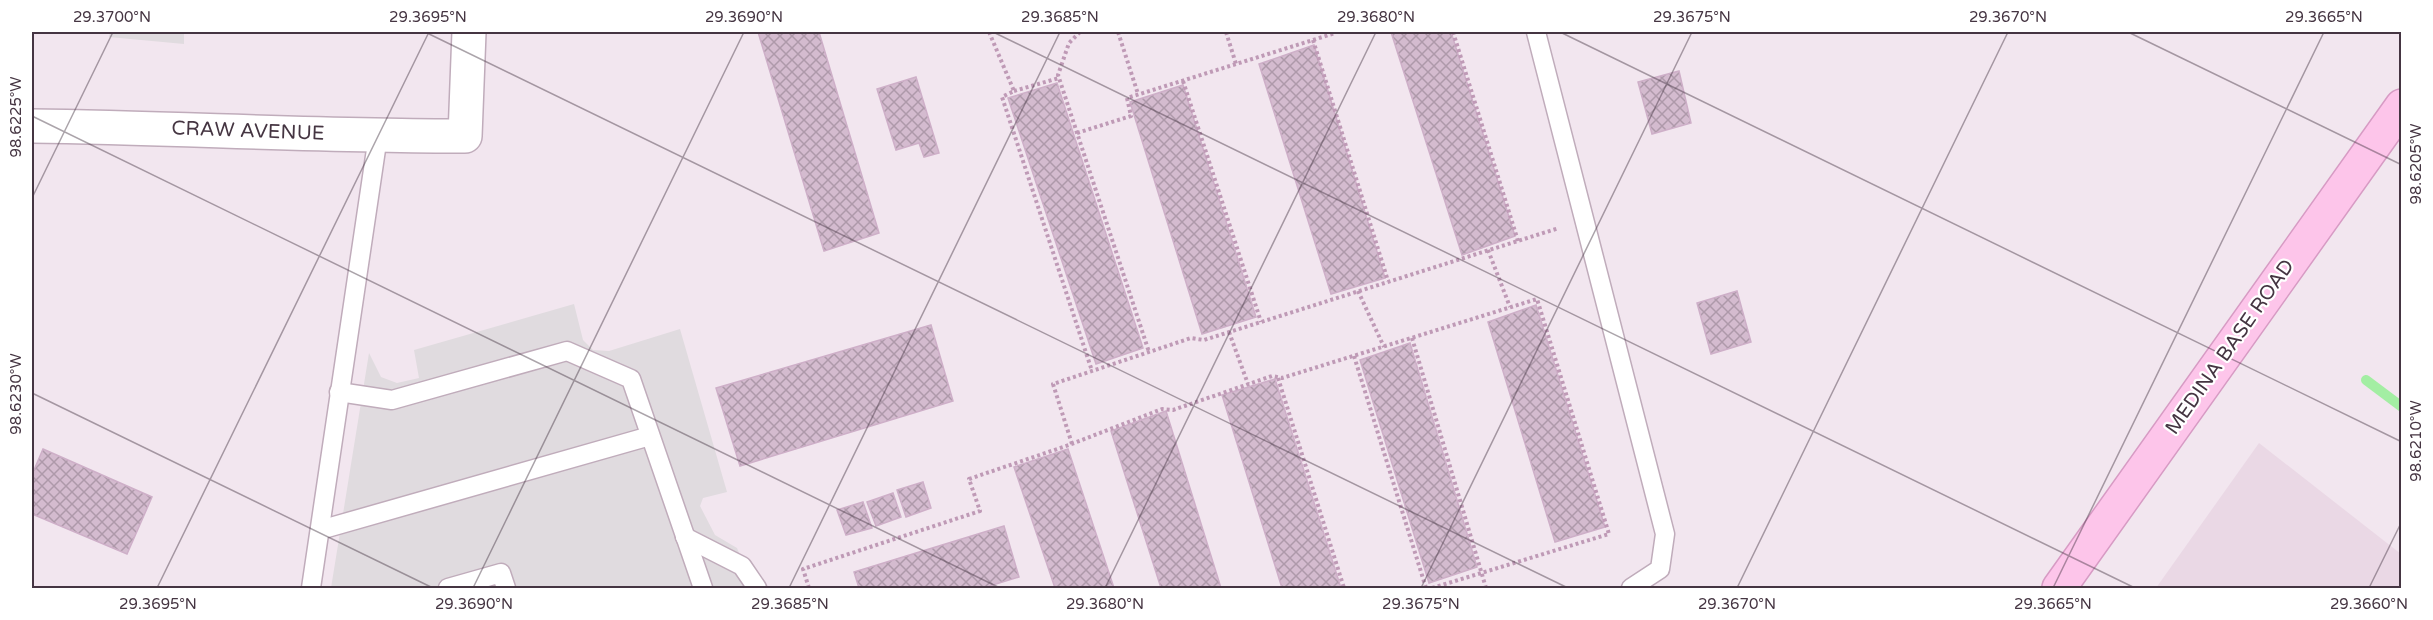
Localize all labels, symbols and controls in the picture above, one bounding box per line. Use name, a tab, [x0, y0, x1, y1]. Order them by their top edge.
text: 29.3700°N	[73, 8, 151, 26]
text: 29.3695°N	[389, 8, 467, 26]
text: 29.3690°N	[705, 8, 783, 26]
text: 29.3685°N	[1021, 8, 1099, 26]
text: 29.3680°N	[1337, 8, 1415, 26]
text: 29.3675°N	[1653, 8, 1731, 26]
text: 29.3670°N	[1969, 8, 2047, 26]
text: 29.3665°N	[2285, 8, 2363, 26]
text: 98.6225°W	[7, 77, 25, 157]
street label: CRAW AVENUE	[171, 116, 325, 146]
text: 98.6205°W	[2407, 124, 2425, 204]
street label: MEDINA BASE ROAD	[2160, 255, 2300, 439]
text: 98.6230°W	[7, 353, 25, 435]
text: 98.6210°W	[2407, 400, 2425, 482]
text: 29.3695°N	[119, 595, 197, 613]
text: 29.3690°N	[435, 595, 513, 613]
text: 29.3685°N	[751, 595, 829, 613]
text: 29.3680°N	[1066, 595, 1144, 613]
text: 29.3675°N	[1382, 595, 1460, 613]
text: 29.3670°N	[1698, 595, 1776, 613]
text: 29.3665°N	[2014, 595, 2092, 613]
text: 29.3660°N	[2330, 595, 2408, 613]

